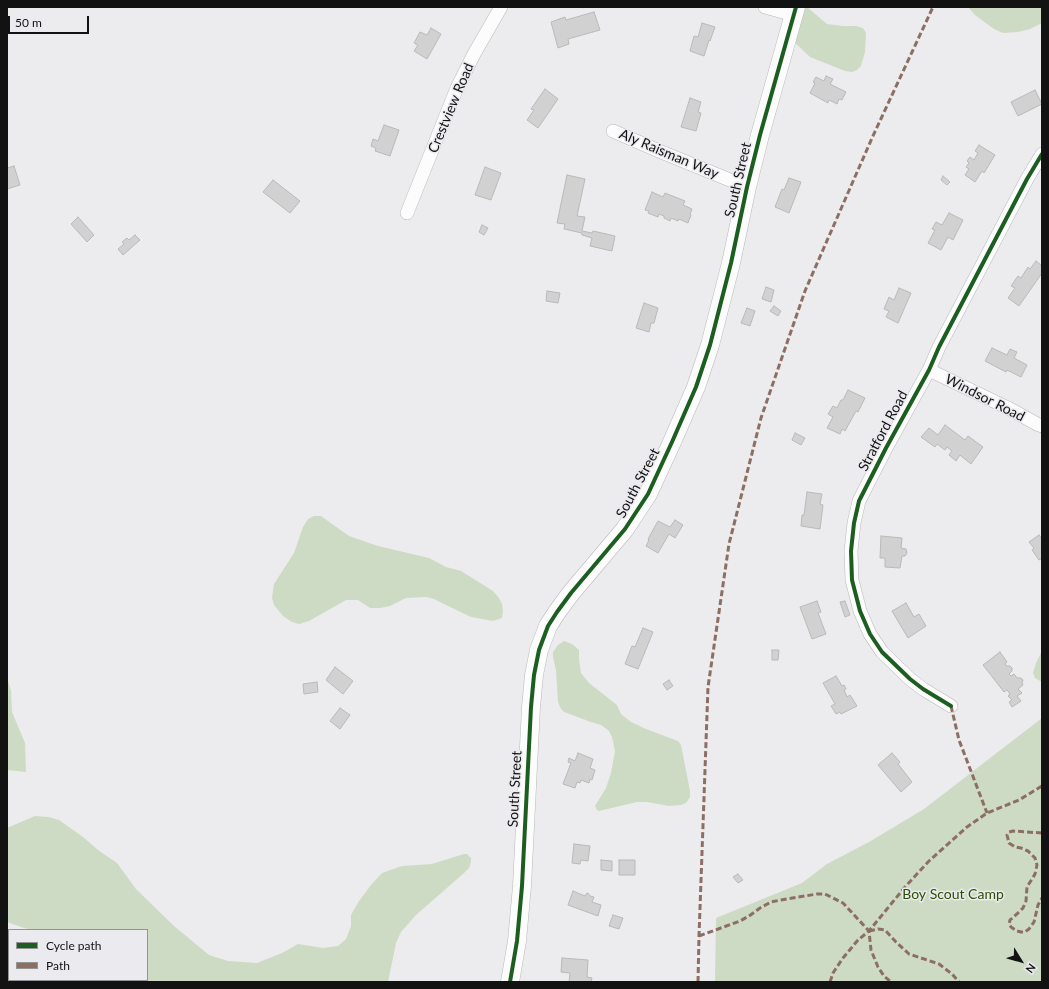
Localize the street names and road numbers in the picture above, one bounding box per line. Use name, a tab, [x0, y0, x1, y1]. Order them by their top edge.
street label: Crestview Road	[424, 60, 478, 156]
street label: Aly Raisman Way	[617, 126, 721, 182]
street label: South Street	[721, 141, 755, 219]
street label: Windsor Road	[942, 371, 1028, 425]
street label: Stratford Road	[855, 388, 911, 474]
street label: South Street	[613, 445, 663, 521]
street label: South Street	[505, 750, 525, 828]

